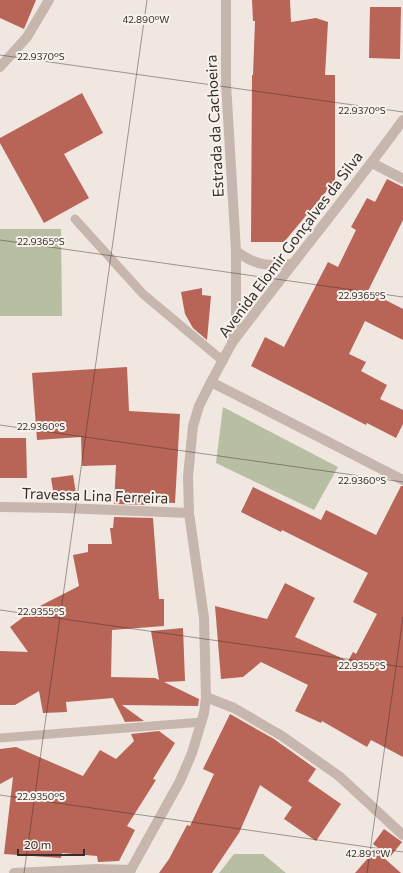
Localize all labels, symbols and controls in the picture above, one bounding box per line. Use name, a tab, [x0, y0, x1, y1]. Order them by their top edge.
text: 42.890°W	[122, 13, 170, 25]
text: 22.9370°S	[17, 50, 65, 62]
street label: Estrada da Cachoeira	[201, 54, 227, 198]
text: 22.9370°S	[338, 104, 386, 116]
street label: Avenida Elomir Gonçalves da Silva	[214, 147, 366, 341]
text: 22.9365°S	[17, 235, 65, 247]
text: 22.9365°S	[338, 289, 386, 301]
text: 22.9360°S	[17, 420, 65, 432]
text: 22.9360°S	[338, 474, 386, 486]
street label: Travessa Lina Ferreira	[21, 483, 169, 507]
text: 22.9355°S	[17, 605, 65, 617]
text: 22.9355°S	[338, 659, 386, 671]
text: 22.9350°S	[17, 790, 65, 802]
scale bar	[18, 831, 84, 857]
text: 20 m	[24, 837, 51, 851]
text: 42.891°W	[346, 847, 391, 859]

